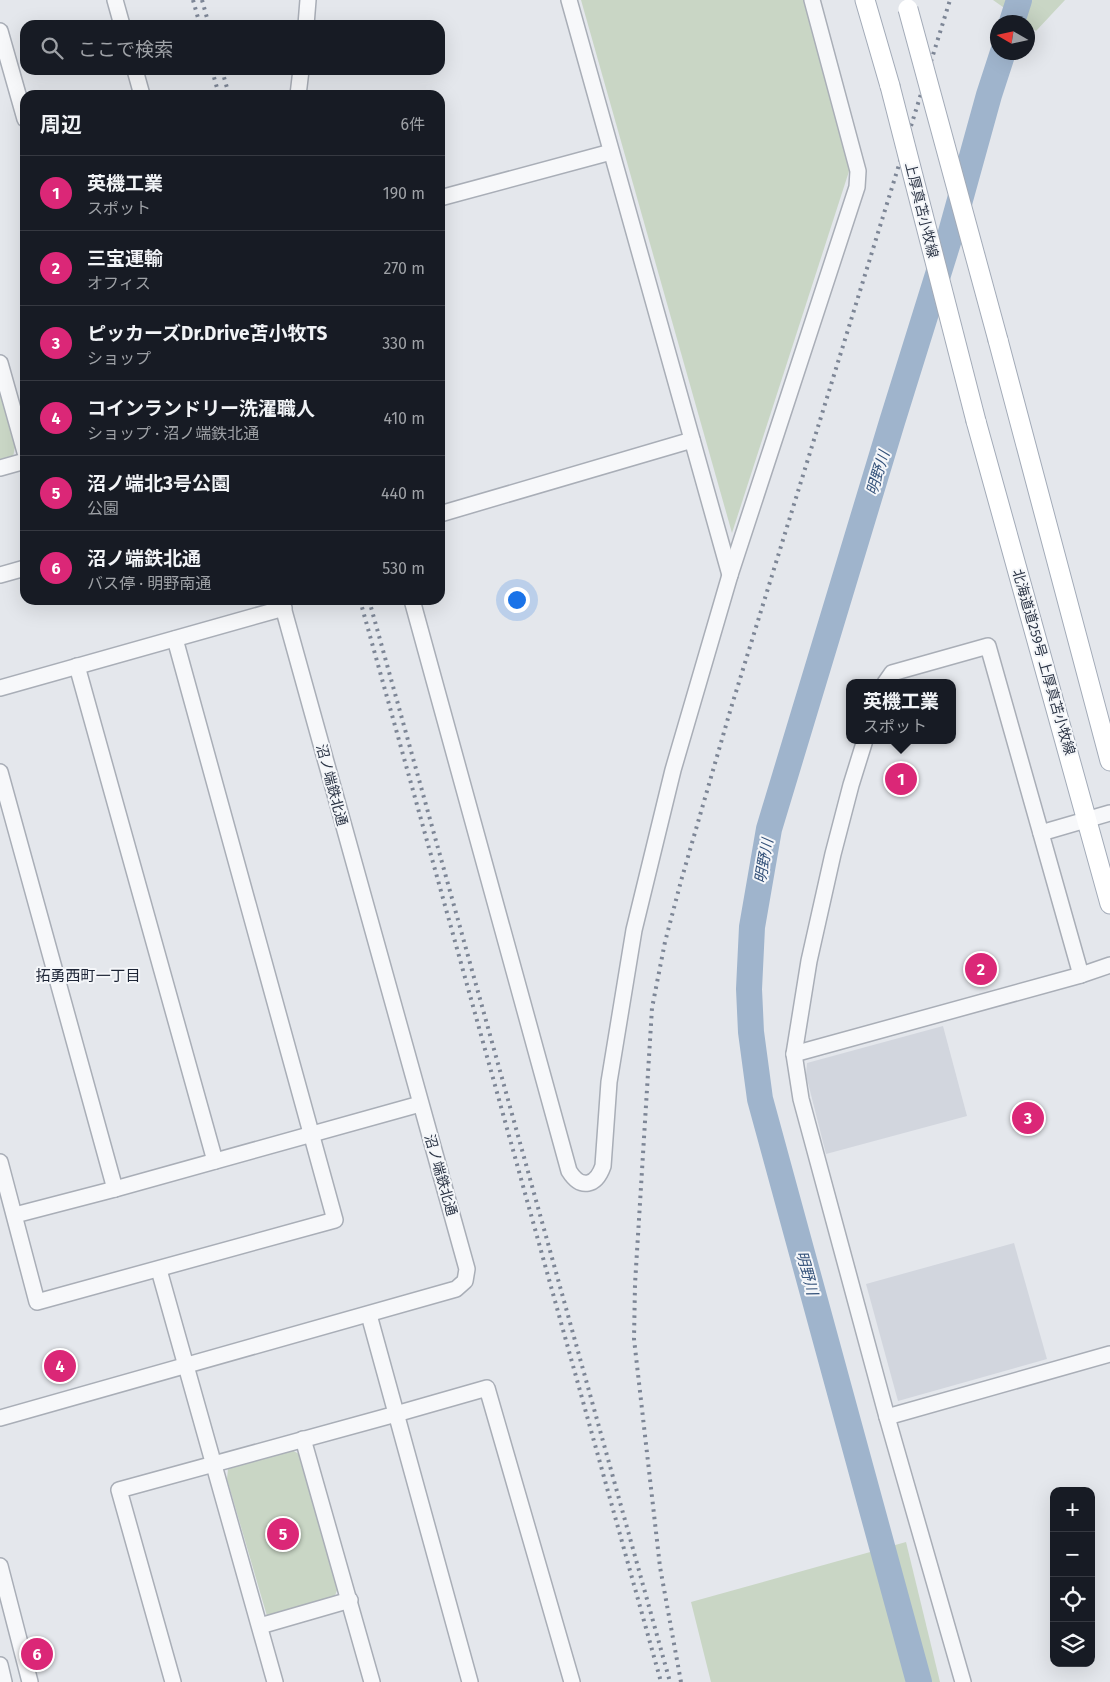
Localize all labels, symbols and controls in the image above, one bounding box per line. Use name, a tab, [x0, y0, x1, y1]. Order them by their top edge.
north arrow	[990, 15, 1035, 60]
search box	[20, 20, 445, 75]
icon: search	[38, 34, 66, 62]
text: ここで検索	[78, 38, 173, 61]
text: 周辺	[40, 112, 82, 138]
text: 6件	[400, 115, 425, 134]
street label: 上厚真苫小牧線	[901, 161, 942, 260]
text: 英機工業	[87, 172, 163, 195]
text: 1	[52, 184, 60, 203]
text: 190 m	[383, 184, 425, 203]
text: スポット	[87, 199, 151, 218]
text: 三宝運輸	[87, 247, 163, 270]
text: 2	[52, 259, 60, 278]
text: 270 m	[383, 259, 425, 278]
text: オフィス	[87, 274, 151, 293]
text: ピッカーズDr.Drive苫小牧TS	[87, 322, 327, 345]
text: 3	[52, 334, 60, 353]
text: 330 m	[382, 334, 425, 353]
text: ショップ	[87, 349, 151, 368]
text: コインランドリー洗濯職人	[87, 397, 315, 420]
text: 4	[51, 409, 61, 428]
text: 410 m	[384, 409, 425, 428]
text: ショップ · 沼ノ端鉄北通	[87, 424, 259, 443]
water label: 明野川	[863, 447, 894, 497]
text: 沼ノ端北3号公園	[87, 472, 230, 495]
text: 5	[52, 484, 60, 503]
text: 440 m	[381, 484, 425, 503]
text: 公園	[87, 499, 119, 518]
text: 沼ノ端鉄北通	[87, 547, 201, 570]
text: 6	[51, 559, 61, 578]
text: 530 m	[382, 559, 425, 578]
street label: 北海道道259号 上厚真苫小牧線	[1009, 567, 1078, 757]
text: バス停 · 明野南通	[87, 574, 211, 593]
your location	[504, 587, 530, 613]
popup	[846, 679, 956, 744]
text: 英機工業	[863, 690, 939, 713]
text: スポット	[863, 717, 927, 736]
street label: 沼ノ端鉄北通	[312, 742, 351, 828]
pin: 1	[885, 760, 917, 798]
water label: 明野川	[751, 835, 777, 885]
pin: 2	[965, 950, 997, 988]
district label: 拓勇西町一丁目	[35, 967, 141, 985]
pin: 3	[1012, 1099, 1044, 1137]
street label: 沼ノ端鉄北通	[421, 1132, 460, 1218]
water label: 明野川	[792, 1249, 822, 1299]
pin: 4	[44, 1347, 76, 1385]
map controls	[1050, 1487, 1095, 1667]
button: +	[1050, 1487, 1095, 1532]
pin: 5	[267, 1515, 299, 1553]
button: −	[1050, 1532, 1095, 1577]
button: locate	[1050, 1577, 1095, 1622]
button: layers	[1050, 1622, 1095, 1667]
pin: 6	[21, 1635, 53, 1673]

